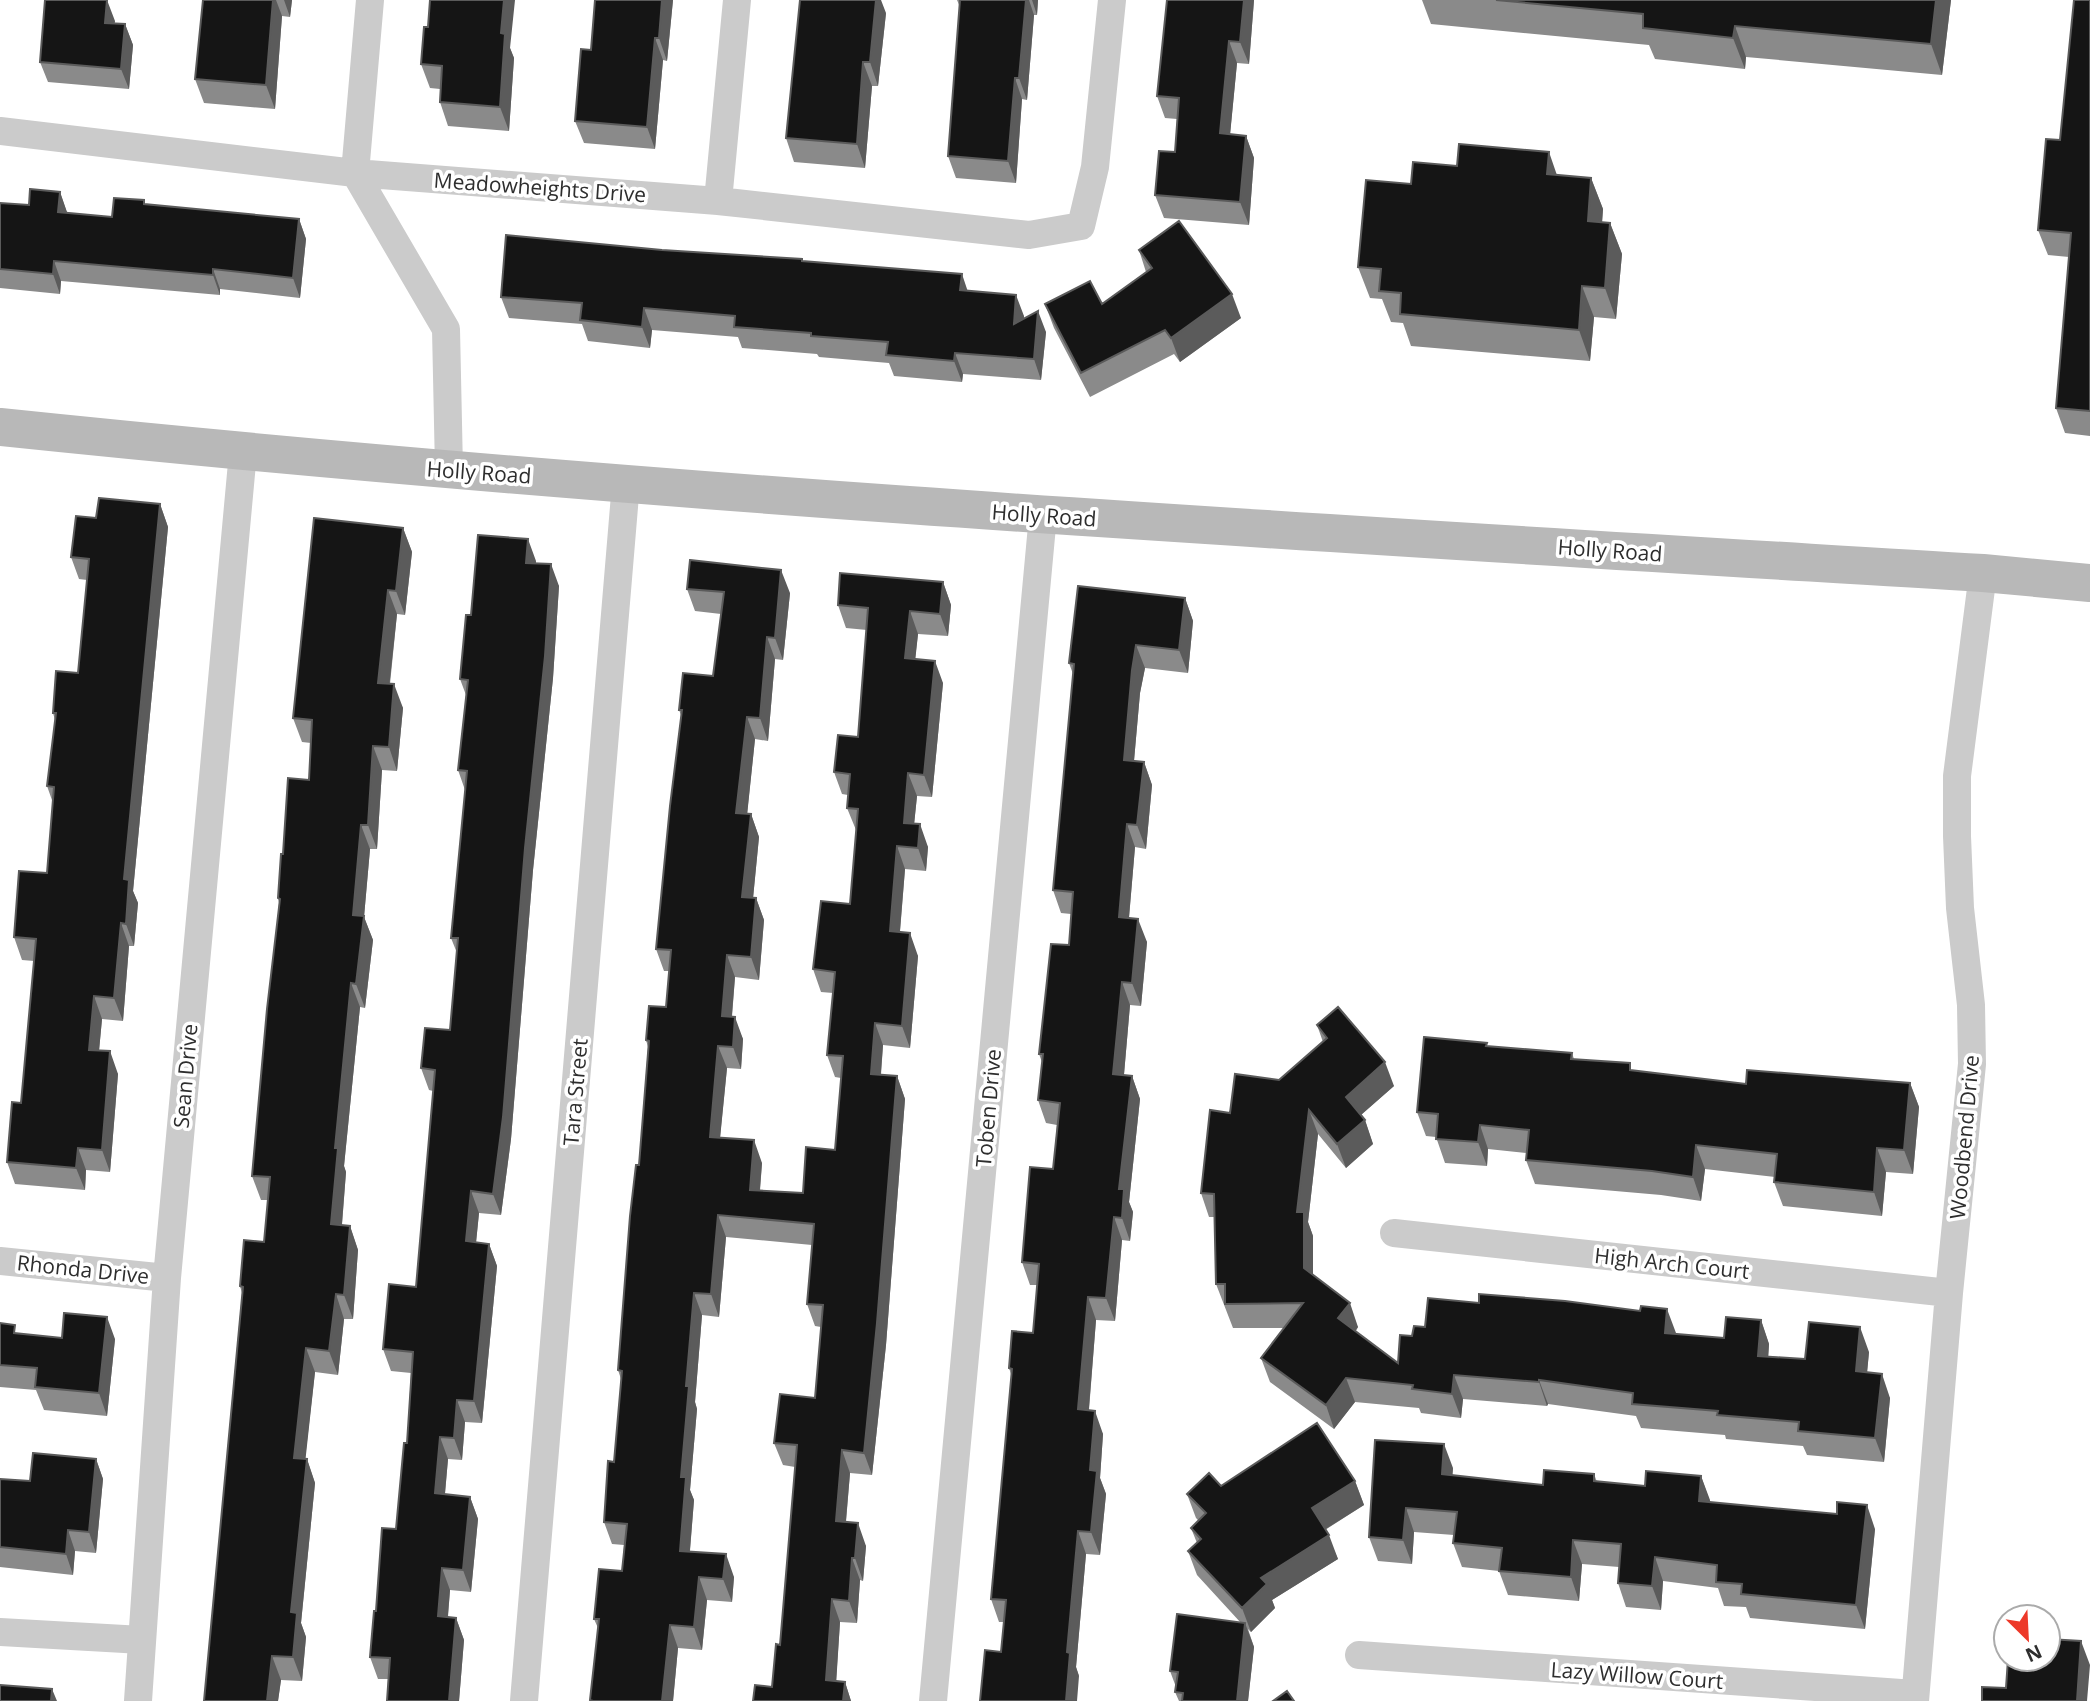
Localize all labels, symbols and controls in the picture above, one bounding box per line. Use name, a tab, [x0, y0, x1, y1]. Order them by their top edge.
street label: Meadowheights Drive	[433, 166, 647, 208]
street label: Holly Road	[426, 454, 532, 490]
street label: Holly Road	[991, 497, 1097, 533]
street label: Holly Road	[1557, 532, 1663, 568]
street label: Sean Drive	[166, 1023, 204, 1129]
street label: Tara Street	[556, 1037, 594, 1147]
street label: Toben Drive	[969, 1048, 1007, 1168]
street label: Woodbend Drive	[1943, 1054, 1985, 1220]
street label: High Arch Court	[1593, 1241, 1751, 1285]
street label: Rhonda Drive	[16, 1248, 150, 1290]
north arrow	[1992, 1603, 2062, 1673]
text: N	[2022, 1639, 2046, 1669]
street label: Lazy Willow Court	[1550, 1655, 1724, 1695]

